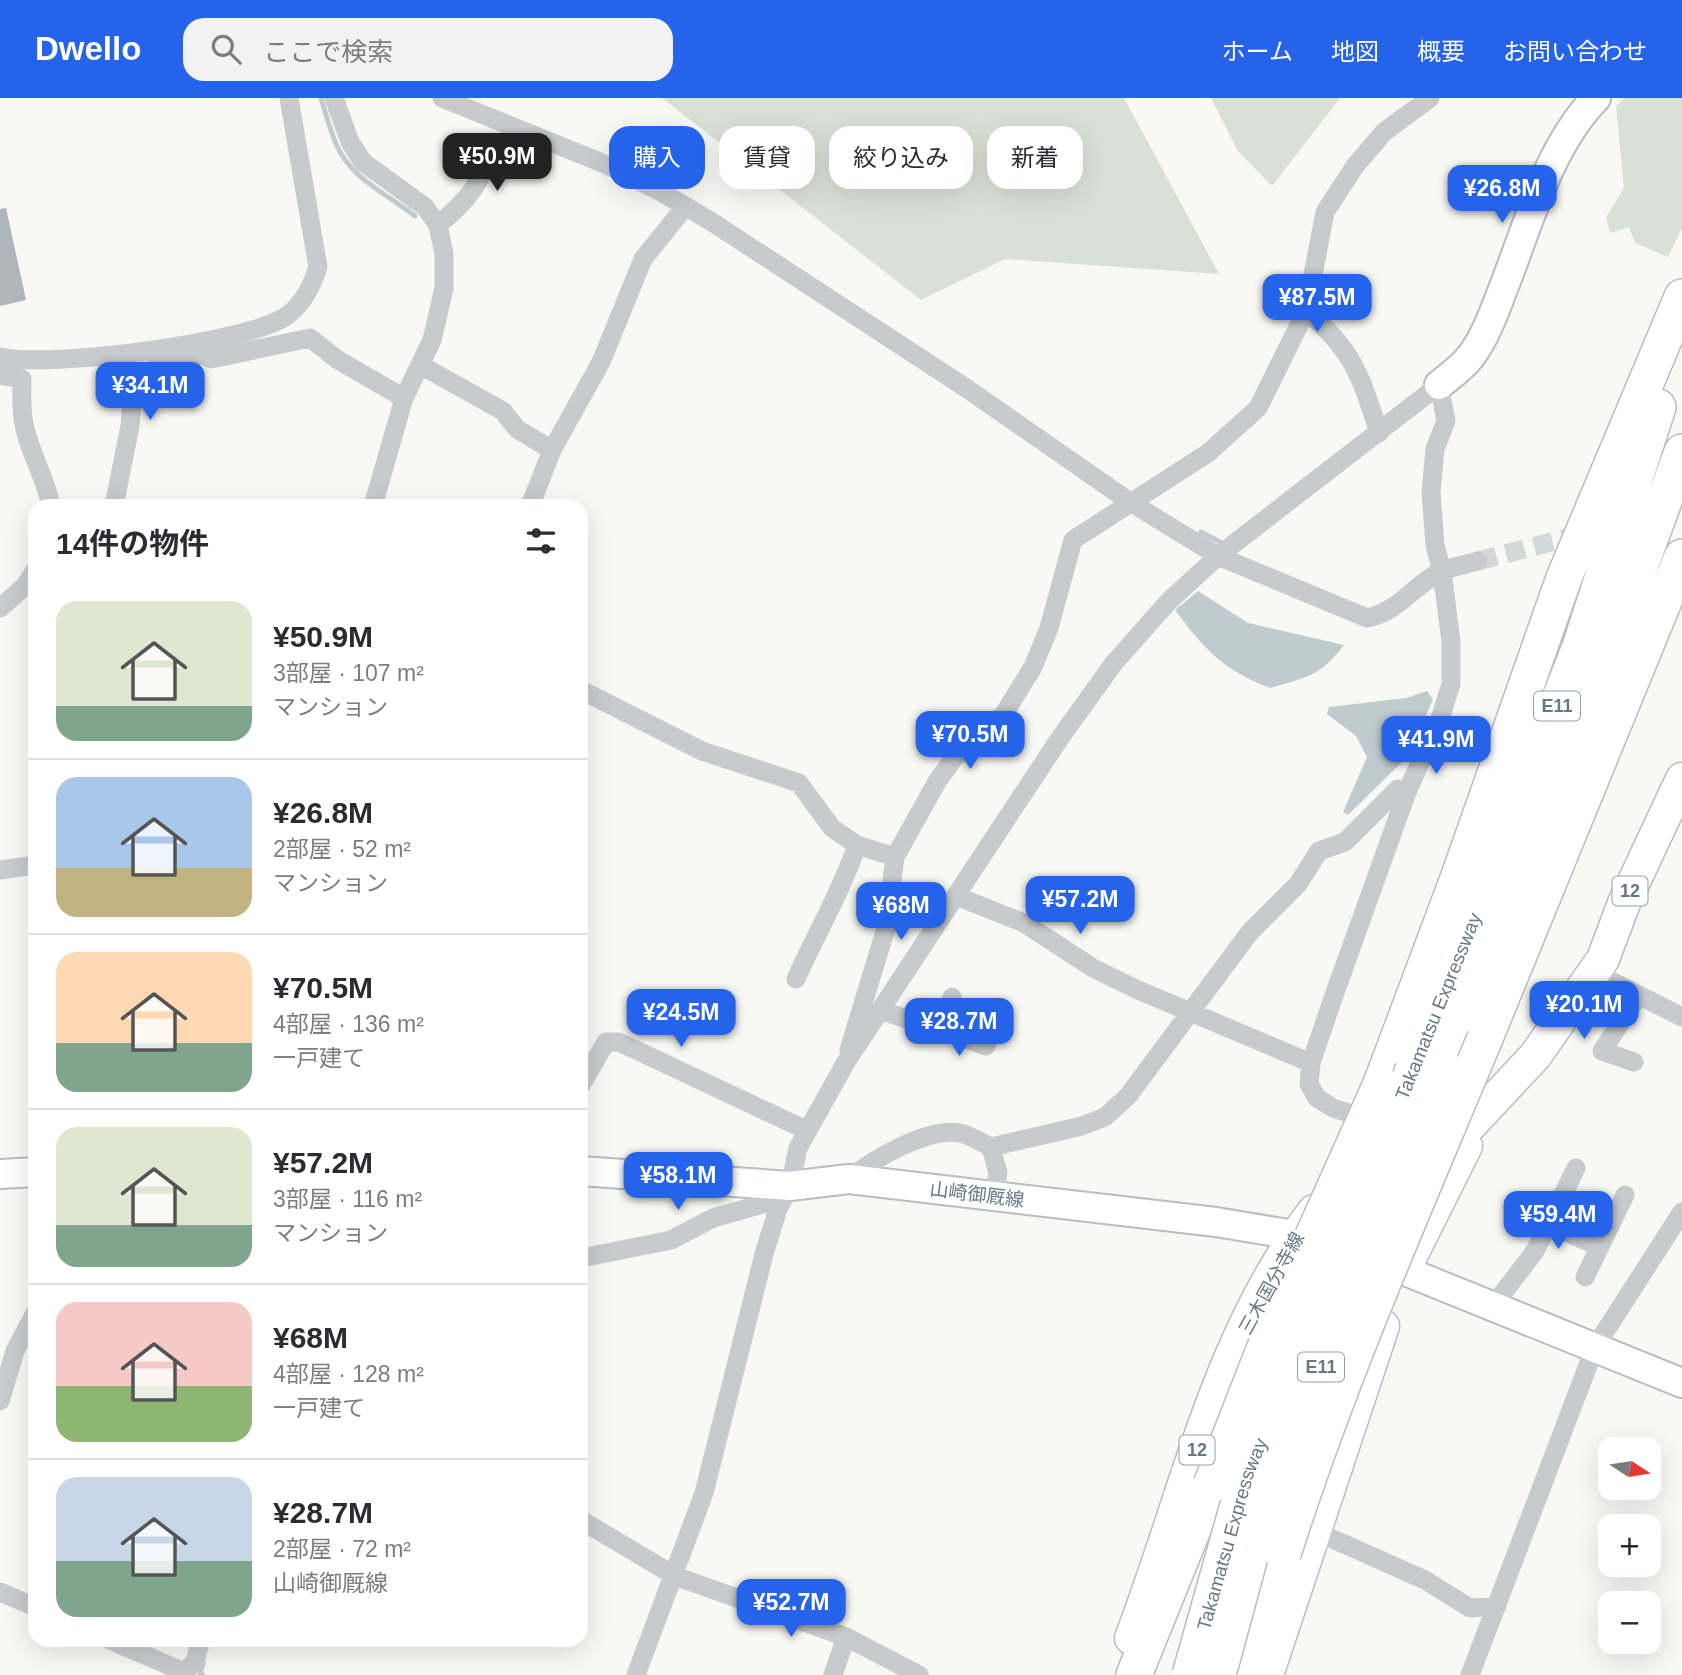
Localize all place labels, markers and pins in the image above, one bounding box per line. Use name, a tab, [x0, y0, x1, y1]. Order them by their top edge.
pin: ¥50.9M	[440, 134, 554, 193]
pin: ¥26.8M	[1445, 166, 1559, 225]
pin: ¥87.5M	[1260, 274, 1374, 334]
pin: ¥34.1M	[93, 362, 207, 422]
pin: ¥70.5M	[913, 712, 1027, 771]
pin: ¥41.9M	[1379, 716, 1493, 776]
pin: ¥57.2M	[1023, 876, 1137, 936]
pin: ¥68M	[860, 882, 942, 942]
pin: ¥20.1M	[1527, 982, 1641, 1041]
pin: ¥24.5M	[624, 990, 738, 1049]
pin: ¥28.7M	[902, 998, 1016, 1058]
pin: ¥58.1M	[621, 1152, 735, 1212]
pin: ¥59.4M	[1501, 1192, 1615, 1251]
pin: ¥52.7M	[734, 1580, 848, 1639]

